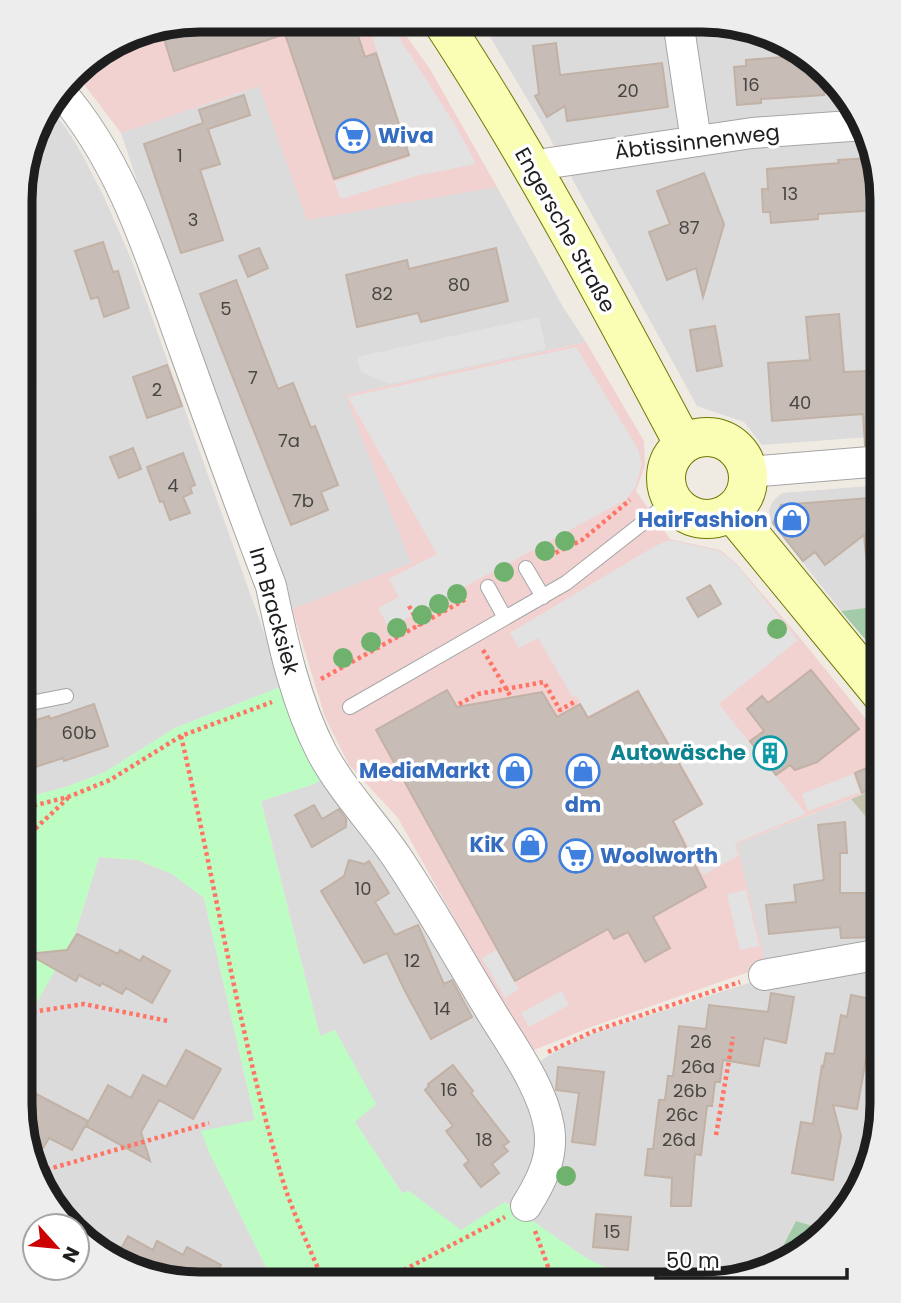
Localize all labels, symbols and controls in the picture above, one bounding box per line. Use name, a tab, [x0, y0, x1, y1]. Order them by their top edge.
house number: 16	[742, 72, 760, 97]
house number: 20	[617, 78, 639, 103]
supermarket icon: Wiva	[334, 117, 372, 155]
street label: Äbtissinnenweg	[613, 117, 781, 166]
place label: Wiva	[378, 121, 434, 150]
street label: Engersche Straße	[508, 142, 623, 317]
house number: 1	[177, 143, 183, 168]
house number: 13	[782, 181, 798, 206]
house number: 3	[188, 207, 198, 232]
house number: 87	[678, 215, 700, 240]
house number: 80	[448, 272, 470, 297]
house number: 82	[371, 281, 393, 306]
house number: 5	[220, 296, 232, 321]
house number: 7	[248, 365, 258, 390]
house number: 2	[152, 377, 162, 402]
house number: 40	[789, 390, 811, 415]
house number: 7a	[278, 428, 300, 453]
house number: 4	[167, 473, 179, 498]
house number: 7b	[292, 488, 314, 513]
shop icon: HairFashion	[773, 501, 811, 539]
place label: HairFashion	[638, 505, 768, 534]
street label: Im Bracksiek	[243, 544, 306, 678]
house number: 60b	[62, 720, 96, 745]
building icon: Autowäsche	[751, 734, 789, 772]
place label: Autowäsche	[611, 738, 746, 767]
shop icon: MediaMarkt	[496, 752, 534, 790]
shop icon: dm	[564, 752, 602, 790]
place label: MediaMarkt	[359, 756, 490, 785]
place label: dm	[565, 790, 601, 819]
shop icon: KiK	[511, 826, 549, 864]
place label: KiK	[470, 830, 505, 859]
supermarket icon: Woolworth	[557, 837, 595, 875]
place label: Woolworth	[600, 841, 718, 870]
house number: 10	[354, 876, 372, 901]
house number: 12	[404, 948, 420, 973]
house number: 14	[433, 996, 451, 1021]
house number: 26	[690, 1029, 712, 1054]
house number: 26a	[681, 1054, 715, 1079]
house number: 16	[440, 1077, 458, 1102]
house number: 26b	[673, 1078, 707, 1103]
house number: 26c	[666, 1102, 698, 1127]
house number: 18	[475, 1127, 493, 1152]
house number: 26d	[662, 1127, 696, 1152]
north arrow	[21, 1212, 91, 1282]
house number: 15	[603, 1219, 621, 1244]
scale bar	[656, 1236, 847, 1280]
text: N	[55, 1242, 86, 1267]
text: 50 m	[666, 1246, 720, 1275]

